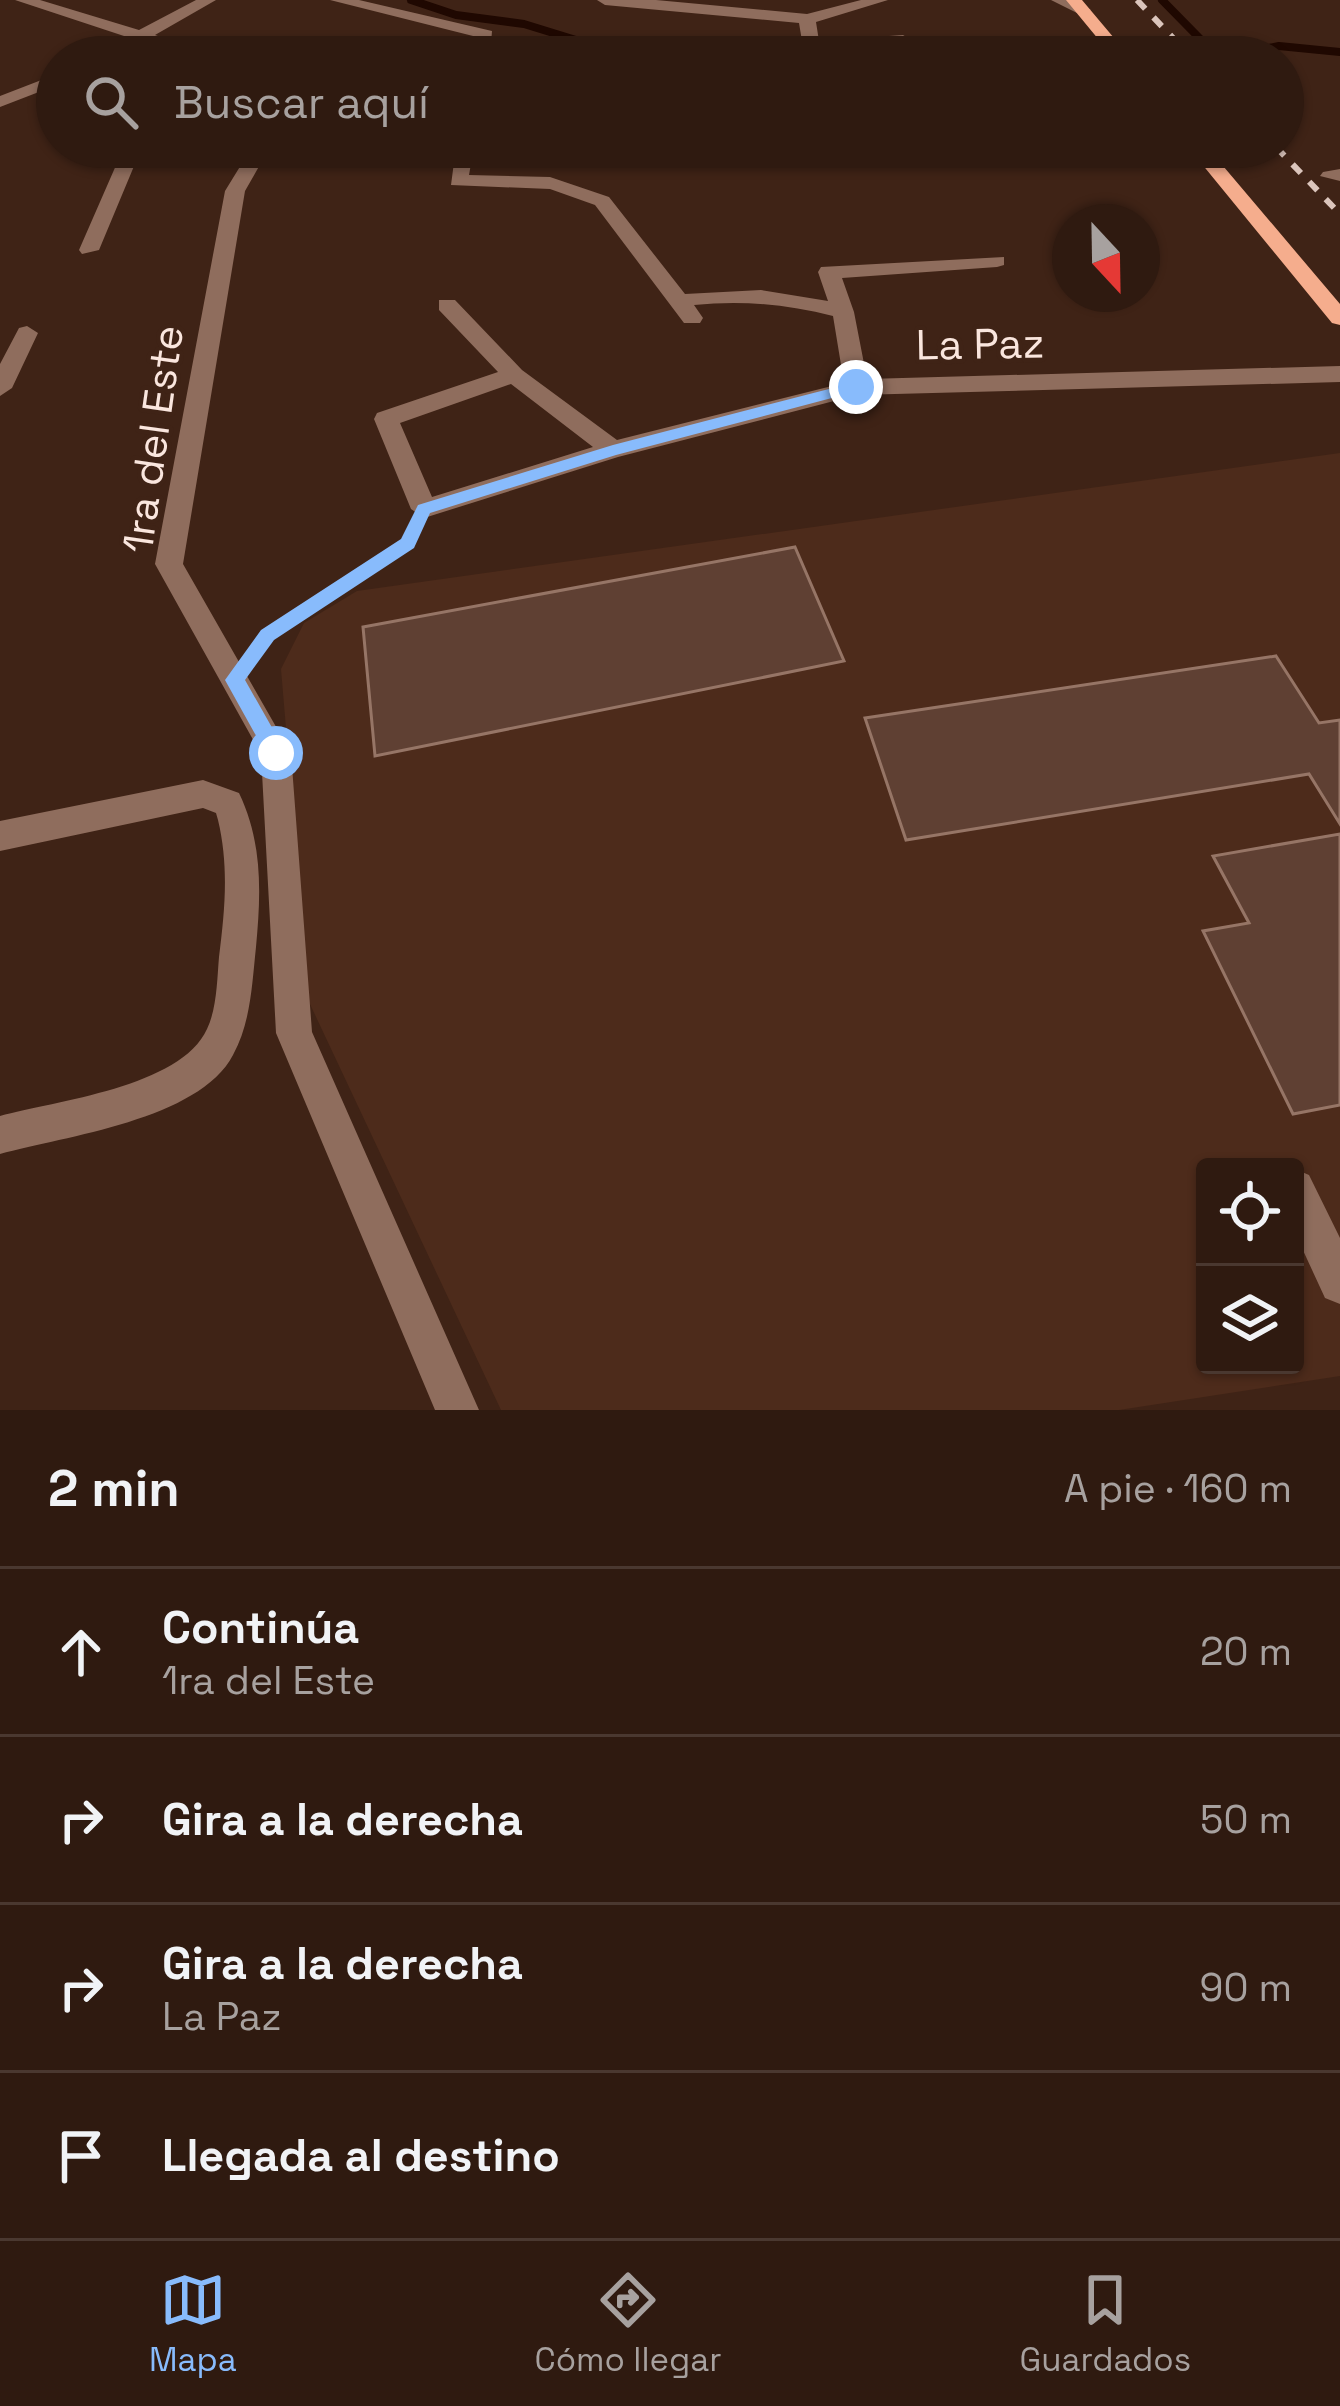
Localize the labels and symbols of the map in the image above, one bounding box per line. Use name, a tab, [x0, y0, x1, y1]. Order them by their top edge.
north arrow	[1052, 204, 1160, 312]
street label: La Paz	[915, 316, 1045, 372]
street label: 1ra del Este	[111, 322, 195, 556]
route end	[829, 360, 883, 414]
route start	[249, 726, 303, 780]

